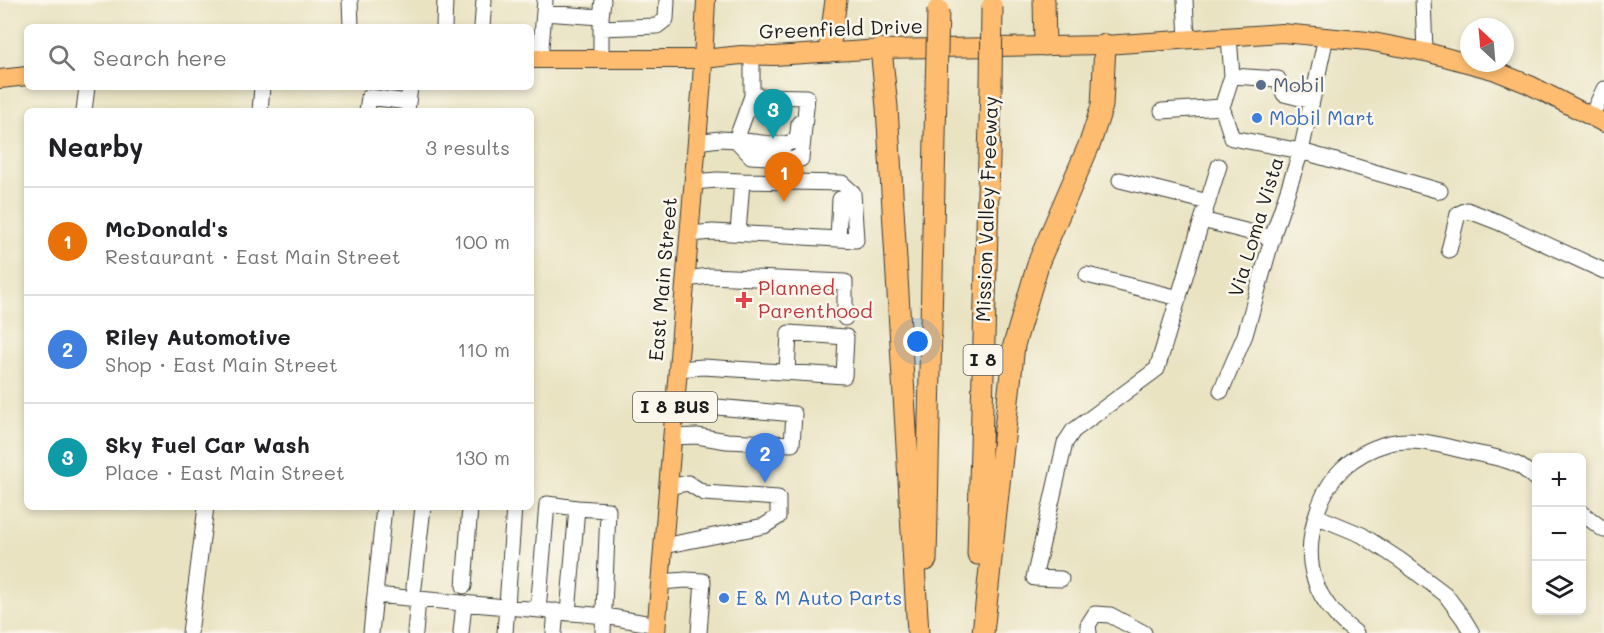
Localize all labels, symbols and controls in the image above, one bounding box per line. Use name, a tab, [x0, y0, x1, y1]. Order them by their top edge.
street label: Greenfield Drive	[759, 12, 923, 44]
north arrow	[1460, 18, 1514, 72]
search box	[24, 24, 534, 90]
icon: search	[45, 41, 78, 74]
text: Search here	[93, 43, 227, 72]
place label: Mobil	[1273, 71, 1325, 97]
marker: Mobil	[1254, 78, 1268, 92]
pin: 3	[754, 90, 792, 139]
street label: Mission Valley Freeway	[969, 96, 1003, 322]
place label: Mobil Mart	[1269, 104, 1374, 130]
marker: Mobil Mart	[1250, 111, 1264, 125]
text: Nearby	[48, 130, 143, 164]
text: 3 results	[425, 134, 510, 160]
pin: 1	[764, 152, 804, 202]
street label: Via Loma Vista	[1221, 154, 1289, 300]
street label: East Main Street	[642, 196, 682, 362]
text: McDonald's	[105, 214, 228, 243]
text: 1	[63, 228, 72, 254]
text: 100 m	[454, 228, 510, 254]
text: Restaurant · East Main Street	[105, 243, 401, 269]
place label: Planned Parenthood	[758, 274, 873, 323]
marker: Planned Parenthood	[735, 291, 753, 309]
text: Riley Automotive	[105, 322, 291, 351]
your location	[903, 327, 932, 356]
text: 2	[62, 336, 73, 362]
text: 110 m	[457, 336, 510, 362]
road number: I 8	[964, 345, 1002, 375]
text: Shop · East Main Street	[105, 351, 338, 377]
road number: I 8 BUS	[633, 392, 717, 422]
text: Sky Fuel Car Wash	[105, 430, 310, 459]
pin: 2	[746, 434, 784, 483]
text: 3	[62, 444, 74, 470]
text: 130 m	[455, 444, 510, 470]
map controls	[1532, 453, 1586, 615]
button: +	[1532, 453, 1586, 507]
text: Place · East Main Street	[105, 459, 345, 485]
button: −	[1532, 507, 1586, 561]
button: layers	[1532, 561, 1586, 615]
place label: E & M Auto Parts	[736, 584, 902, 610]
marker: E & M Auto Parts	[717, 591, 731, 605]

